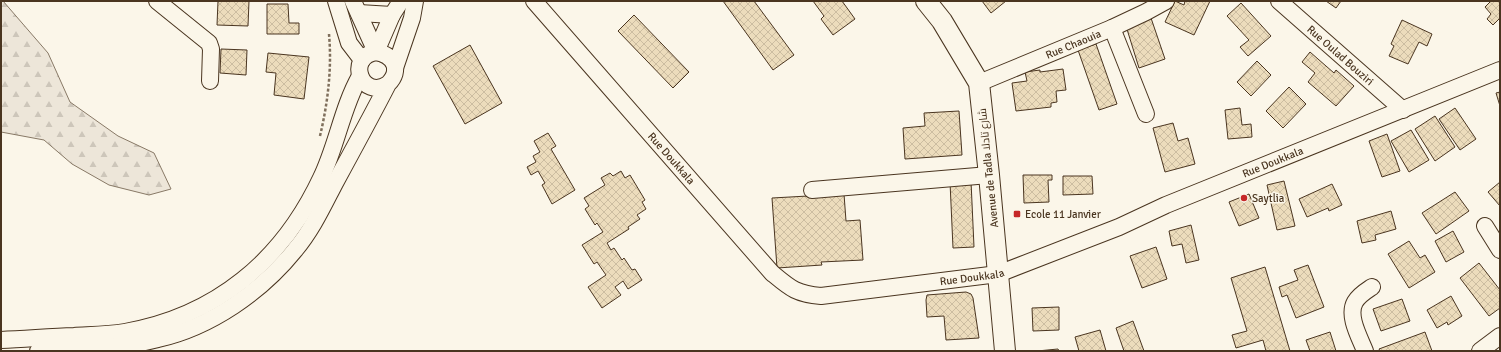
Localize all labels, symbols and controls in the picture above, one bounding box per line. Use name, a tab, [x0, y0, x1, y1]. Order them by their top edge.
street label: Rue Oulad Bouziri	[1304, 23, 1376, 88]
street label: Rue Chaouia	[1044, 27, 1103, 62]
street label: Avenue de Tadla شارع تادلا	[976, 107, 1002, 228]
street label: Rue Doukkala	[645, 130, 698, 188]
street label: Rue Doukkala	[1240, 144, 1306, 181]
place label: Saytlia	[1252, 192, 1285, 205]
marker: Saytlia	[1239, 193, 1249, 203]
place label: Ecole 11 Janvier	[1025, 208, 1101, 221]
marker: Ecole 11 Janvier	[1012, 209, 1022, 219]
street label: Rue Doukkala	[939, 266, 1007, 288]

